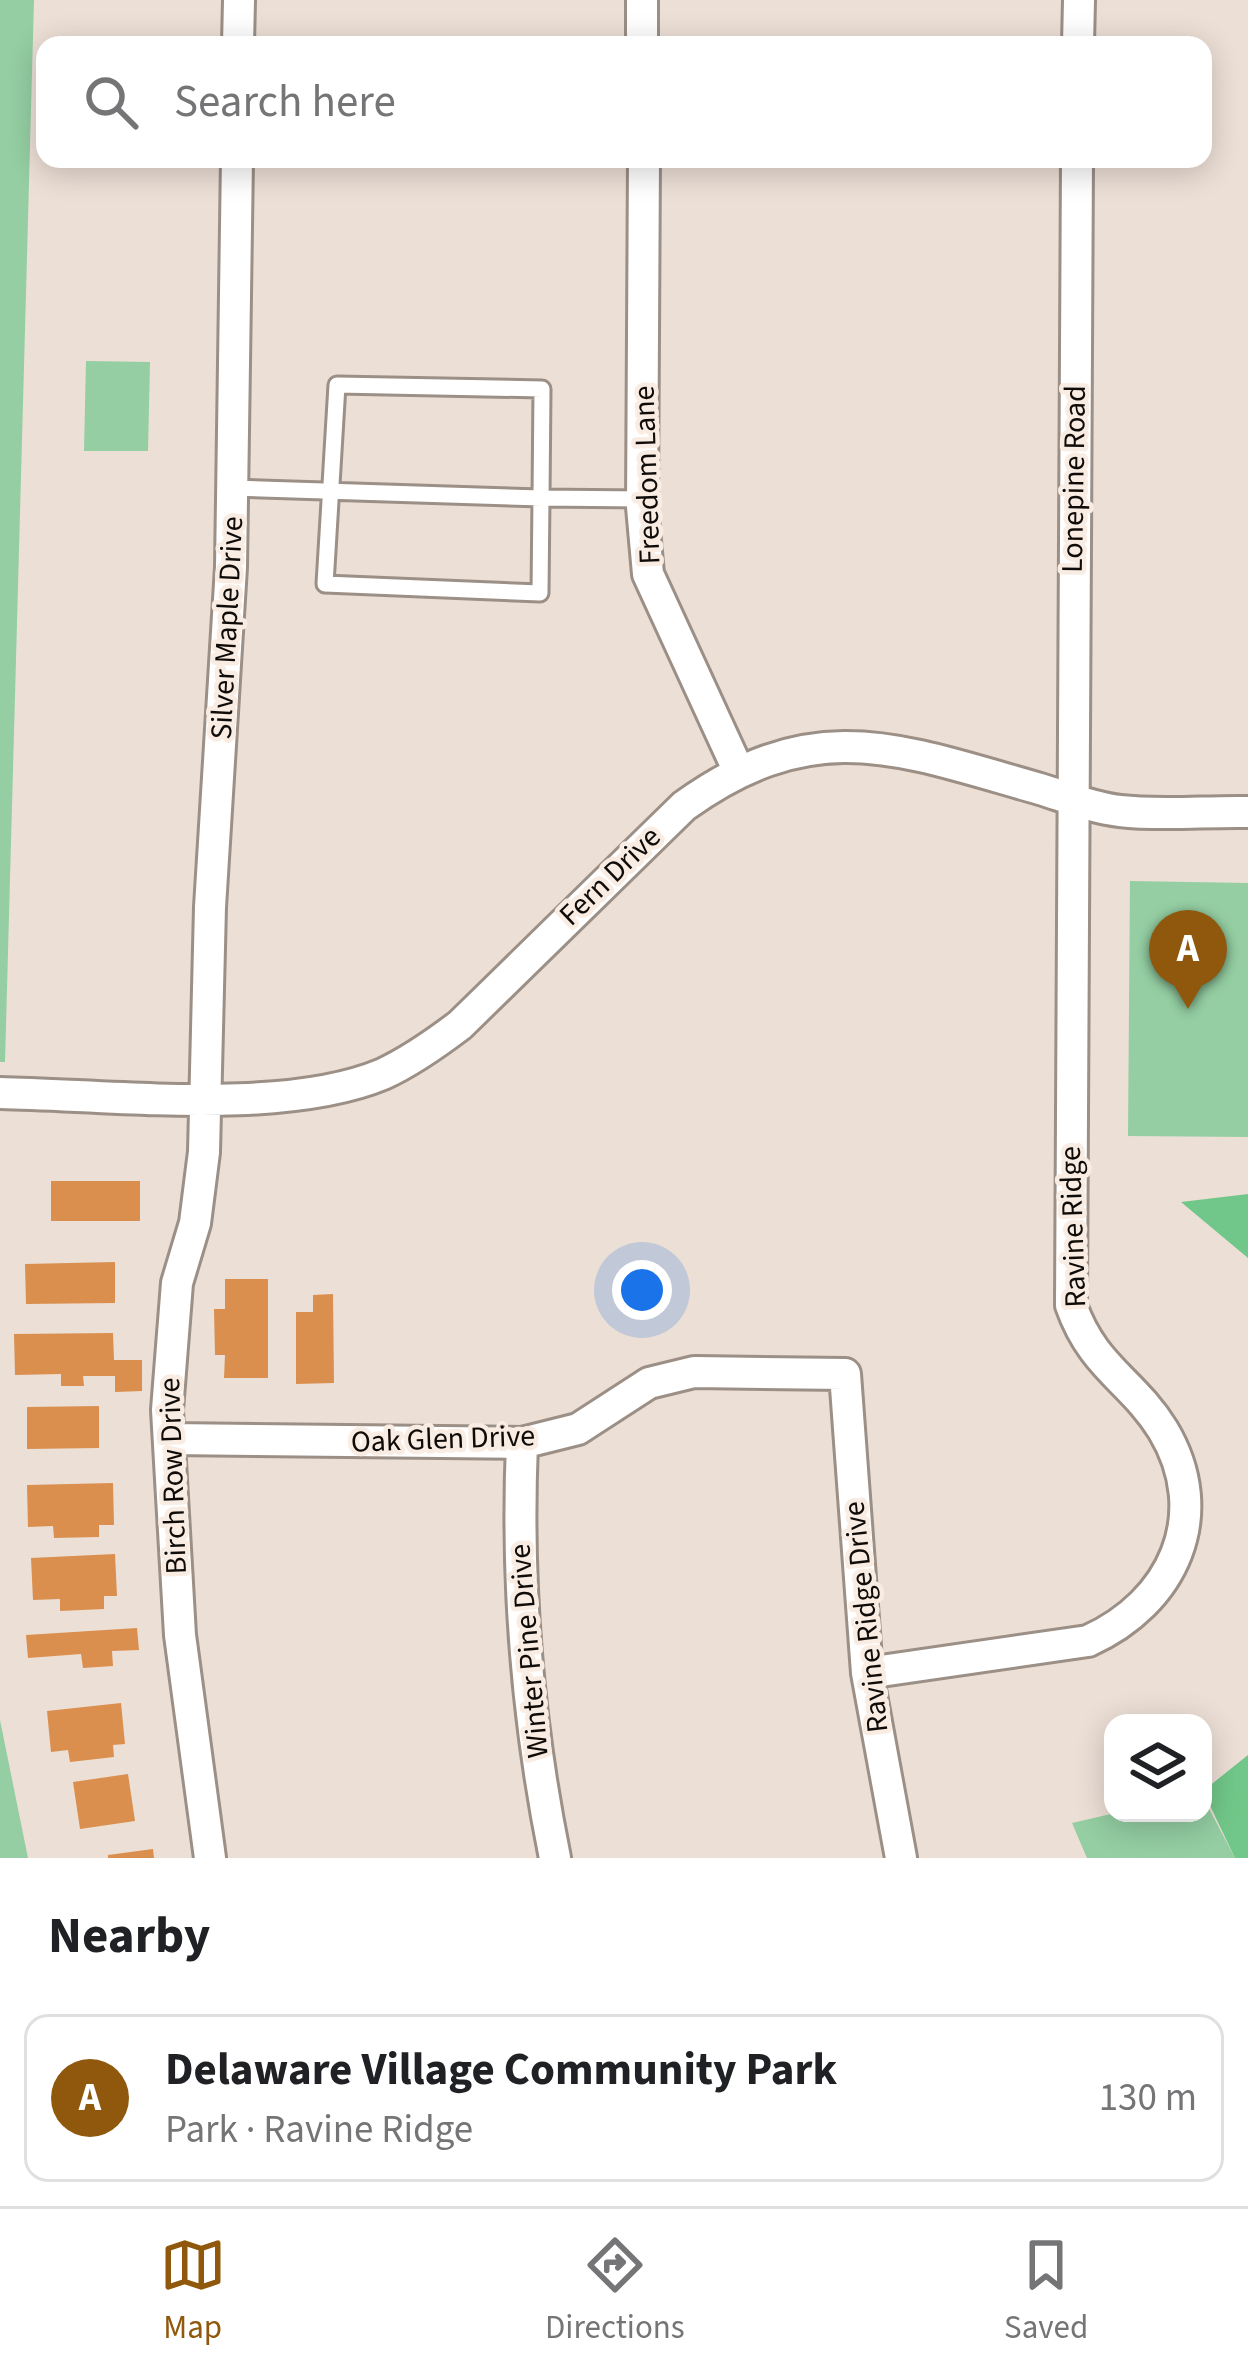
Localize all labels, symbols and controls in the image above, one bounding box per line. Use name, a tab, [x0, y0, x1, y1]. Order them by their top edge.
search box	[36, 36, 1212, 168]
icon: search	[78, 69, 144, 135]
text: Search here	[174, 70, 396, 134]
street label: Freedom Lane	[622, 385, 672, 565]
street label: Lonepine Road	[1051, 385, 1097, 573]
street label: Silver Maple Drive	[200, 515, 254, 741]
street label: Fern Drive	[549, 816, 671, 936]
pin: A	[1149, 910, 1227, 1009]
street label: Ravine Ridge	[1049, 1146, 1097, 1308]
your location	[612, 1260, 672, 1320]
street label: Birch Row Drive	[148, 1377, 198, 1575]
street label: Oak Glen Drive	[350, 1414, 536, 1464]
street label: Ravine Ridge Drive	[832, 1499, 900, 1735]
street label: Winter Pine Drive	[498, 1542, 560, 1760]
map controls	[1104, 1714, 1212, 1822]
button: layers	[1104, 1714, 1212, 1822]
text: Nearby	[48, 1900, 210, 1972]
text: Delaware Village Community Park	[165, 2038, 837, 2102]
text: A	[79, 2070, 101, 2126]
text: 130 m	[1099, 2070, 1197, 2126]
text: Park · Ravine Ridge	[165, 2102, 473, 2158]
tab: Map	[160, 2232, 226, 2351]
tab: Directions	[545, 2232, 685, 2351]
tab: Saved	[1004, 2232, 1088, 2351]

